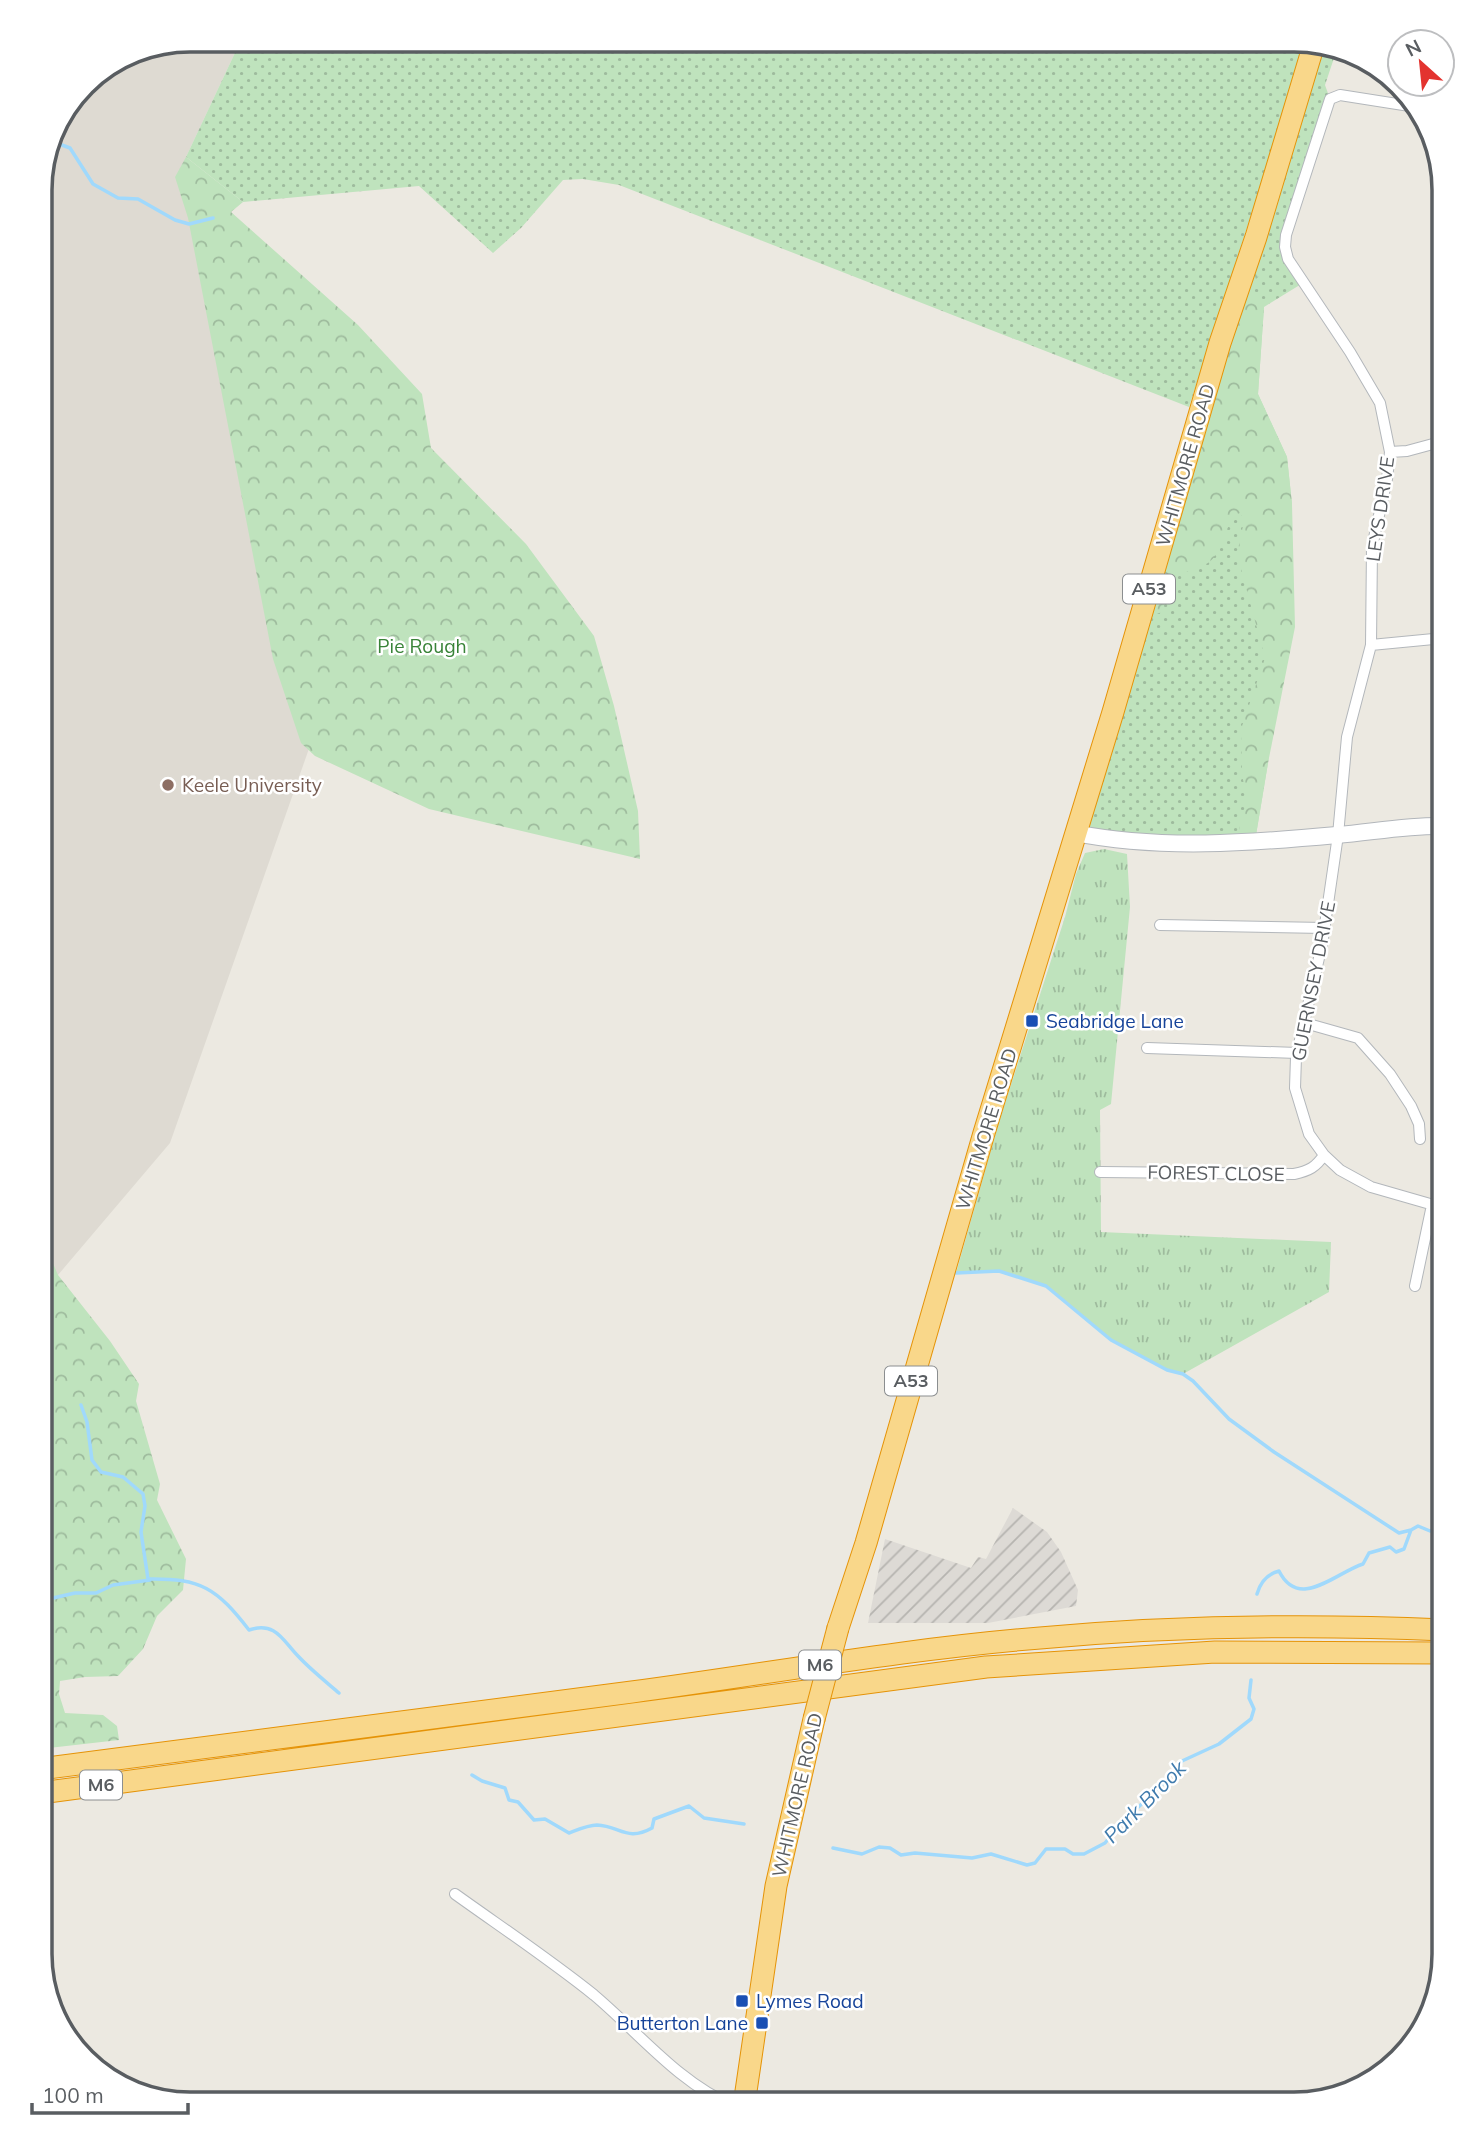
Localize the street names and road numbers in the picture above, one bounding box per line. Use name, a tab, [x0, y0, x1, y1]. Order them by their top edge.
street label: WHITMORE ROAD	[1150, 381, 1220, 549]
street label: LEYS DRIVE	[1361, 455, 1399, 563]
road number: A53	[1123, 574, 1175, 604]
street label: GUERNSEY DRIVE	[1286, 899, 1340, 1063]
street label: WHITMORE ROAD	[950, 1045, 1022, 1213]
street label: FOREST CLOSE	[1147, 1160, 1285, 1186]
road number: A53	[885, 1366, 937, 1396]
road number: M6	[799, 1650, 841, 1680]
street label: WHITMORE ROAD	[766, 1710, 828, 1880]
road number: M6	[80, 1770, 122, 1800]

